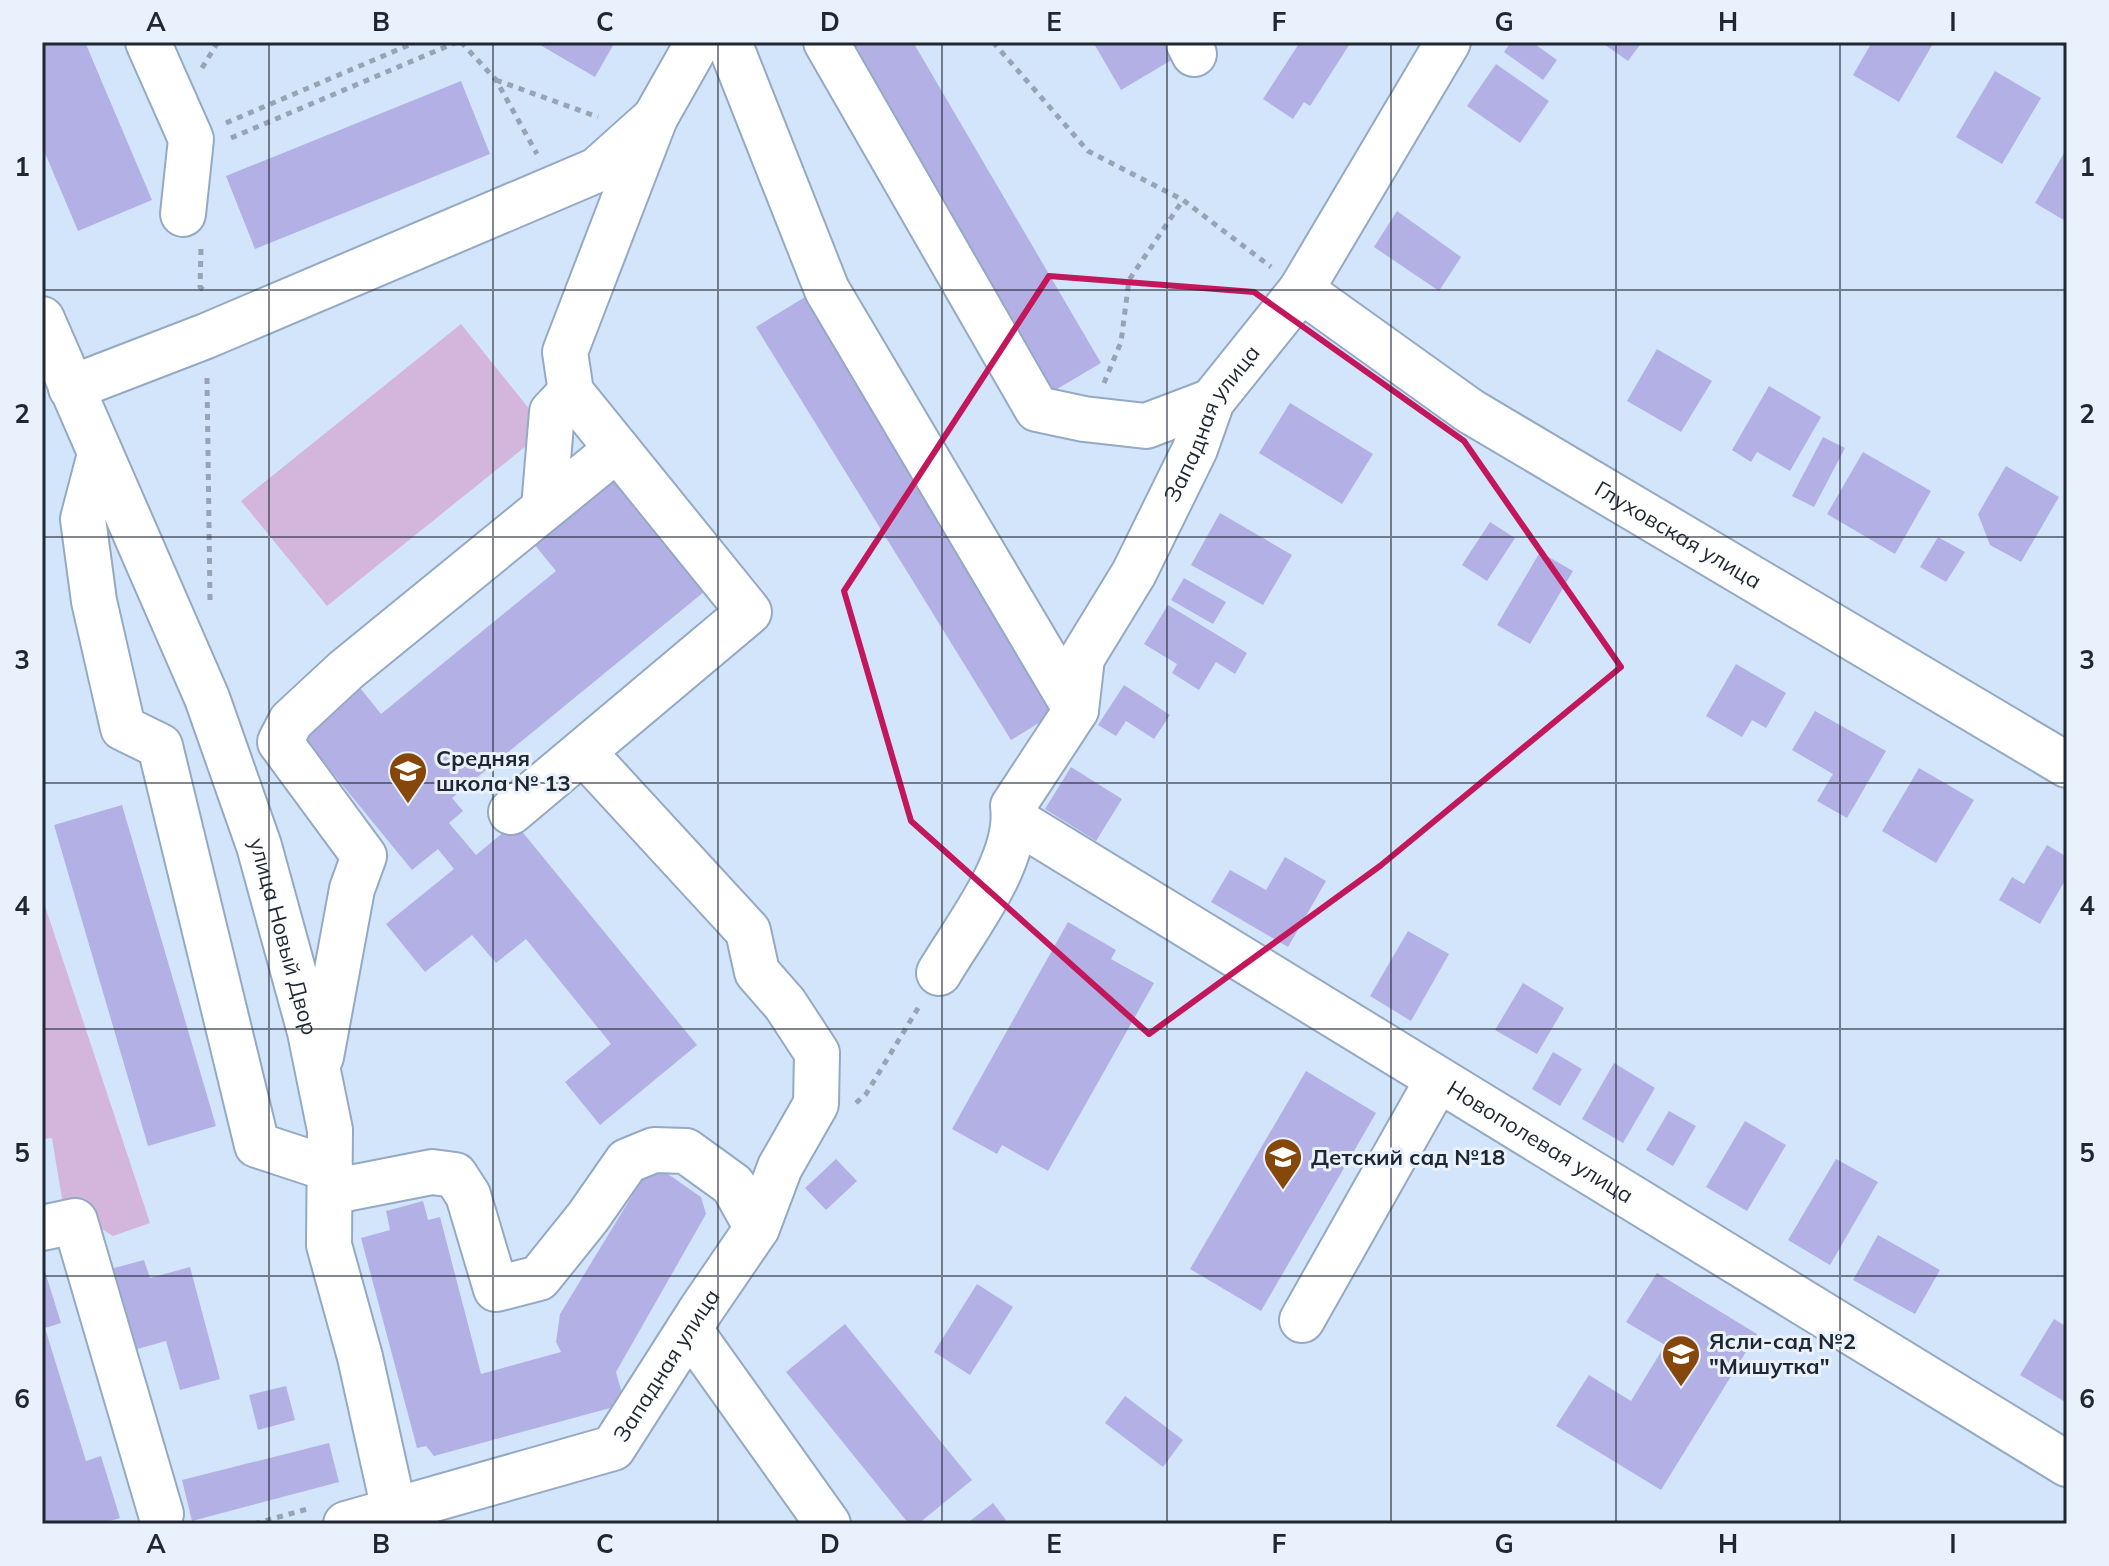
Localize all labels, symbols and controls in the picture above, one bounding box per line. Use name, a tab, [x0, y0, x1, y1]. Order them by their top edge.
text: A	[146, 5, 166, 38]
text: B	[372, 5, 390, 38]
text: C	[596, 5, 614, 38]
text: D	[820, 5, 840, 38]
text: E	[1046, 5, 1062, 38]
text: F	[1272, 5, 1287, 38]
text: G	[1494, 5, 1514, 38]
text: H	[1718, 5, 1738, 38]
text: I	[1949, 5, 1957, 38]
text: 1	[14, 150, 30, 183]
text: 1	[2079, 150, 2095, 183]
street label: Западная улица	[1157, 339, 1266, 506]
text: 2	[14, 397, 30, 430]
text: 2	[2079, 397, 2095, 430]
street label: Глуховская улица	[1590, 474, 1767, 595]
text: 3	[14, 643, 30, 676]
text: 3	[2079, 643, 2095, 676]
place label: Средняя школа № 13	[436, 744, 571, 797]
school or university icon: Средняя школа № 13	[387, 750, 429, 805]
street label: улица Новый Двор	[243, 834, 324, 1038]
text: 4	[14, 889, 30, 922]
text: 4	[2079, 889, 2095, 922]
street label: Новополевая улица	[1442, 1074, 1639, 1209]
text: 5	[14, 1136, 30, 1169]
school or university icon: Детский сад №18	[1262, 1136, 1304, 1191]
text: 5	[2079, 1136, 2095, 1169]
place label: Детский сад №18	[1311, 1143, 1505, 1171]
street label: Западная улица	[607, 1283, 725, 1447]
place label: Ясли-сад №2 "Мишутка"	[1709, 1327, 1856, 1380]
school or university icon: Ясли-сад №2 "Мишутка"	[1660, 1333, 1702, 1388]
text: 6	[14, 1382, 30, 1415]
text: 6	[2079, 1382, 2095, 1415]
text: A	[146, 1527, 166, 1560]
text: B	[372, 1527, 390, 1560]
text: C	[596, 1527, 614, 1560]
text: D	[820, 1527, 840, 1560]
text: E	[1046, 1527, 1062, 1560]
text: F	[1272, 1527, 1287, 1560]
text: G	[1494, 1527, 1514, 1560]
text: H	[1718, 1527, 1738, 1560]
text: I	[1949, 1527, 1957, 1560]

